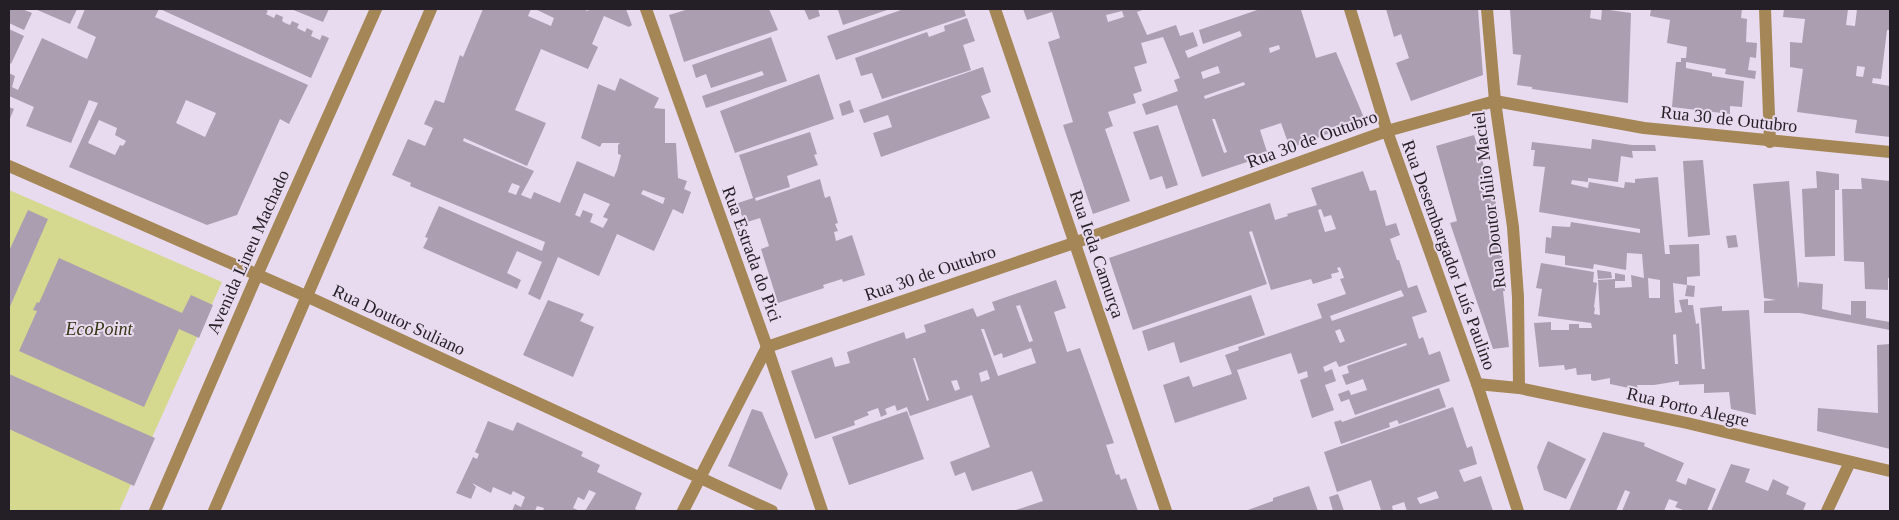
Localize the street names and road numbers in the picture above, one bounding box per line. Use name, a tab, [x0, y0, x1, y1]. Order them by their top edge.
street label: Rua 30 de Outubro	[1660, 102, 1798, 136]
street label: Rua 30 de Outubro	[1244, 106, 1380, 172]
street label: Rua Doutor Júlio Maciel	[1468, 110, 1510, 290]
street label: Rua Desembargador Luís Paulino	[1398, 137, 1500, 373]
street label: Avenida Lineu Machado	[203, 167, 293, 337]
street label: Rua Estrada do Pici	[718, 184, 786, 324]
street label: Rua Ieda Camurça	[1066, 187, 1128, 321]
street label: Rua 30 de Outubro	[862, 241, 998, 305]
street label: Rua Doutor Suliano	[330, 281, 468, 359]
street label: Rua Porto Alegre	[1625, 383, 1751, 431]

